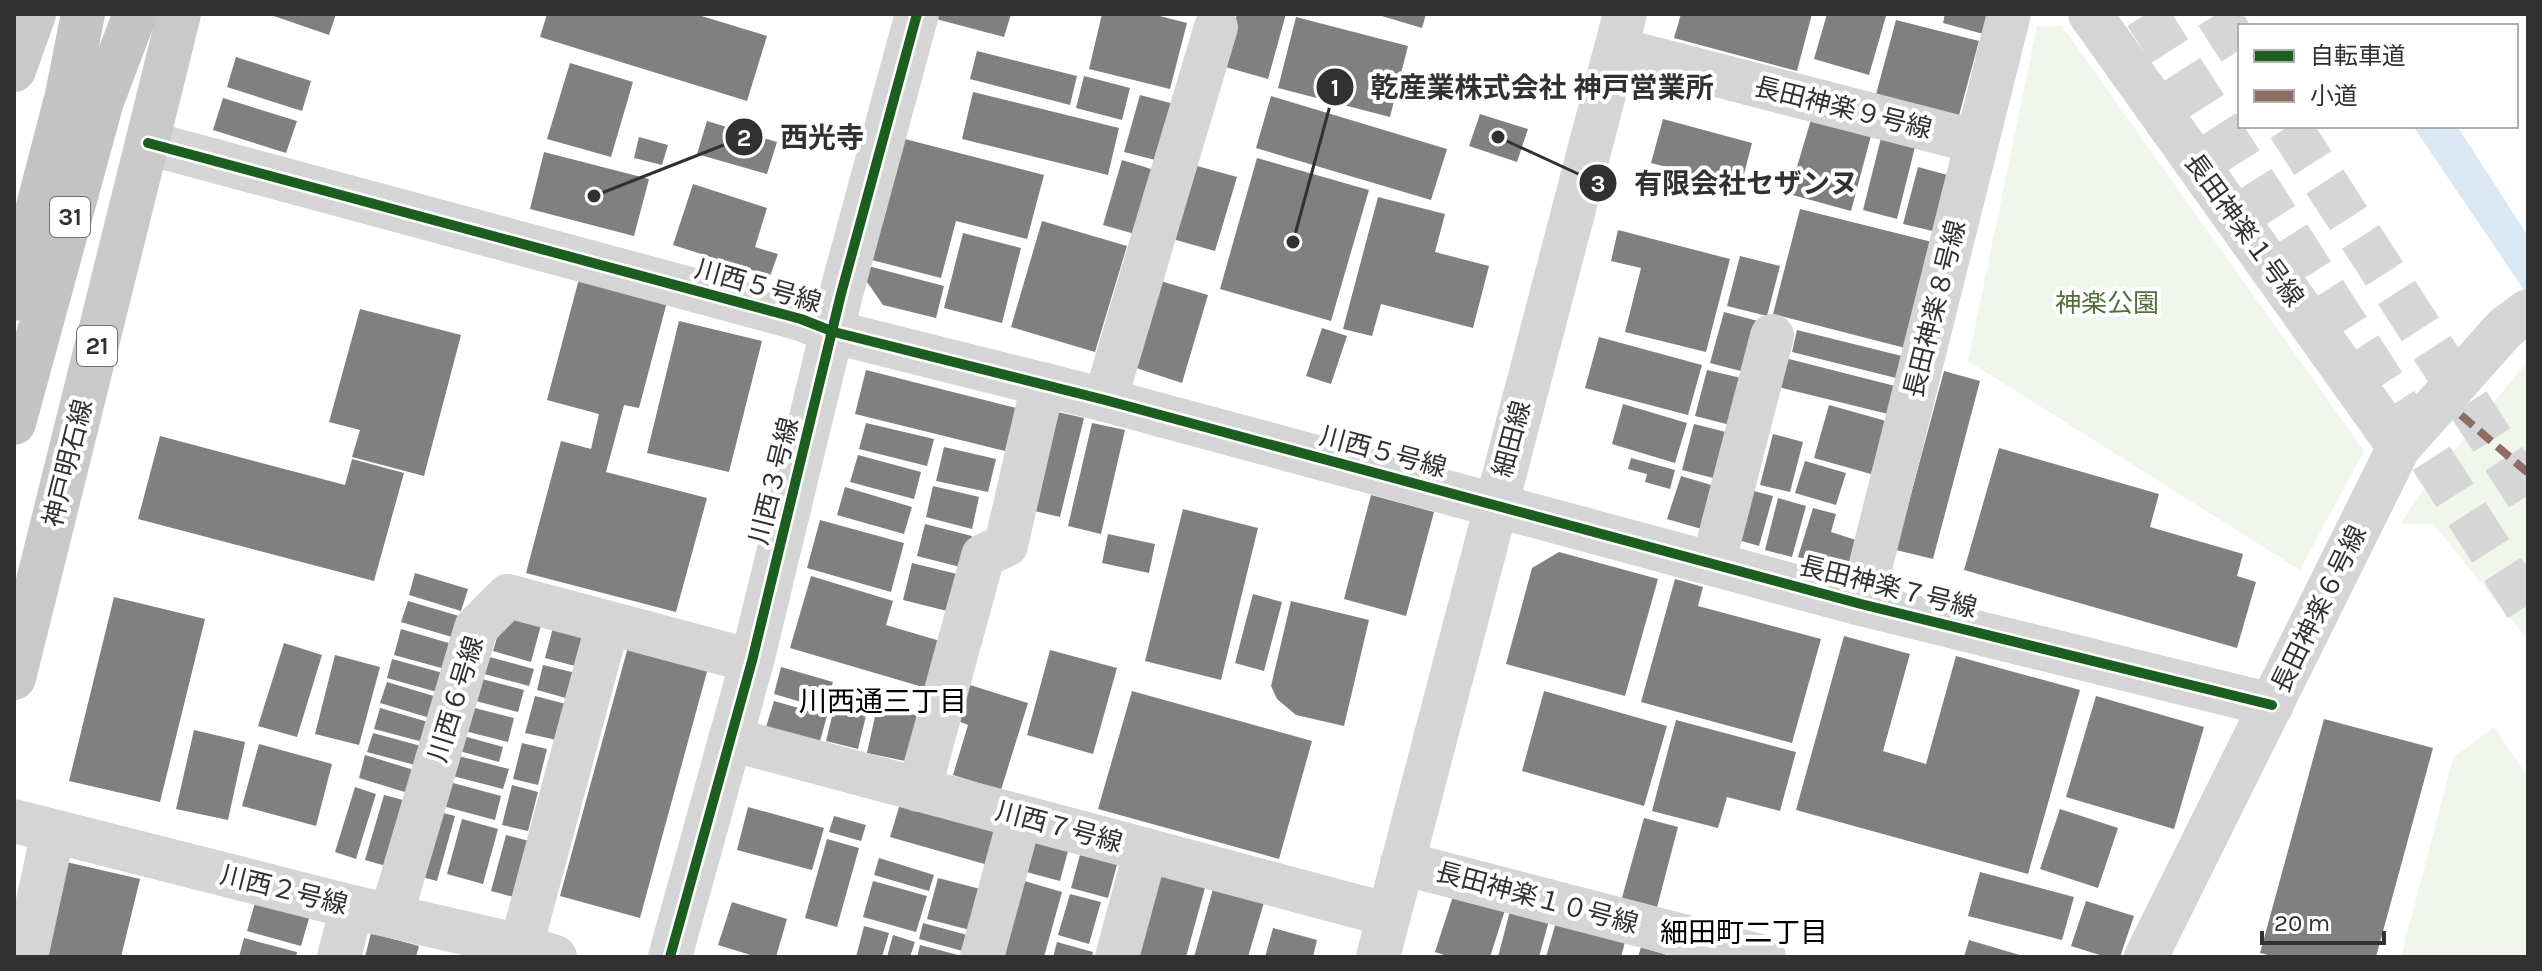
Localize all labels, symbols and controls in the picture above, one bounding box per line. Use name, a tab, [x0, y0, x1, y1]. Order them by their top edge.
legend	[2238, 24, 2518, 128]
text: 自転車道	[2310, 42, 2406, 70]
callout: 乾産業株式会社 神戸営業所	[1315, 61, 1730, 113]
text: 乾産業株式会社 神戸営業所	[1370, 71, 1714, 104]
street label: 長田神楽９号線	[1751, 71, 1935, 145]
text: 1	[1331, 74, 1339, 102]
text: 小道	[2310, 82, 2358, 110]
callout: 西光寺	[724, 111, 880, 163]
text: 西光寺	[780, 121, 864, 154]
text: 2	[737, 124, 751, 152]
street label: 長田神楽１号線	[2178, 147, 2310, 313]
callout: 有限会社セザンヌ	[1578, 157, 1874, 209]
text: 有限会社セザンヌ	[1634, 167, 1858, 200]
text: 3	[1591, 170, 1605, 198]
road number: 31	[50, 197, 90, 237]
street label: 長田神楽８号線	[1898, 217, 1972, 401]
street label: 川西５号線	[691, 253, 825, 319]
park label: 神楽公園	[2055, 288, 2159, 319]
road number: 21	[77, 326, 117, 366]
street label: 神戸明石線	[37, 396, 99, 530]
street label: 細田線	[1487, 397, 1537, 481]
street label: 川西３号線	[743, 414, 805, 548]
street label: 川西５号線	[1316, 420, 1450, 484]
street label: 長田神楽６号線	[2265, 520, 2373, 698]
street label: 長田神楽７号線	[1796, 550, 1980, 624]
street label: 川西６号線	[422, 632, 490, 766]
district label: 川西通三丁目	[799, 685, 967, 718]
street label: 川西７号線	[992, 795, 1126, 859]
street label: 長田神楽１０号線	[1433, 856, 1641, 940]
street label: 川西２号線	[217, 859, 351, 921]
scale bar	[2262, 895, 2384, 945]
text: 20 m	[2274, 909, 2330, 937]
district label: 細田町二丁目	[1660, 916, 1828, 949]

